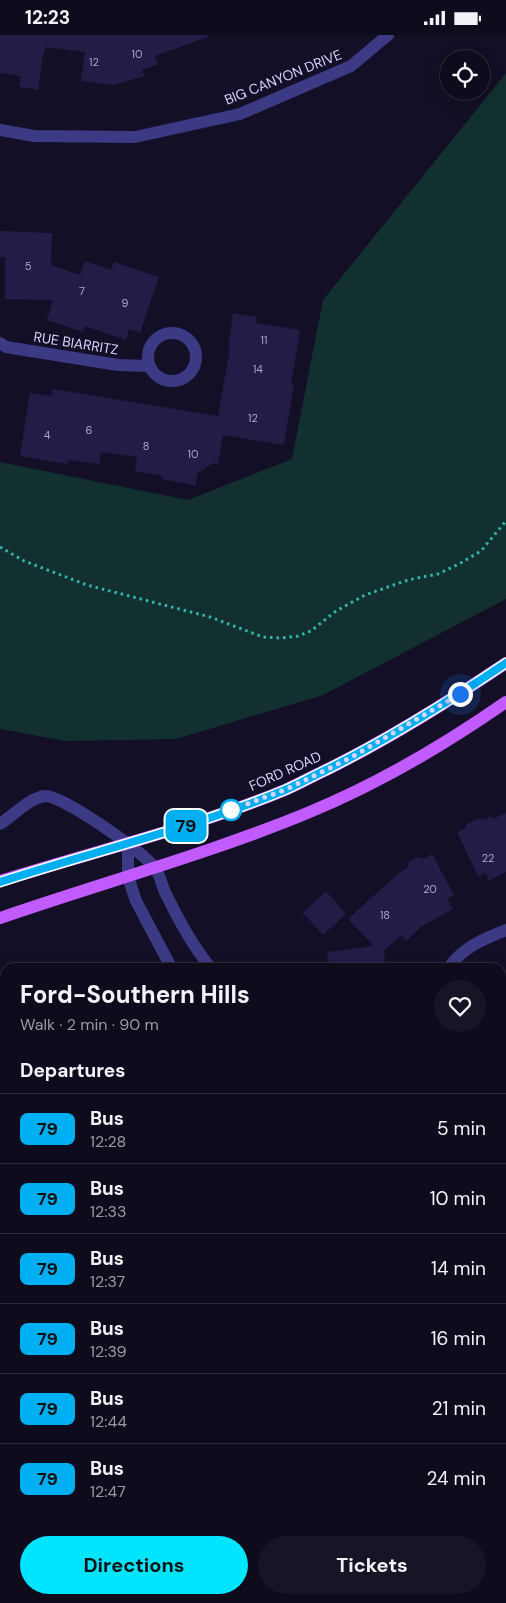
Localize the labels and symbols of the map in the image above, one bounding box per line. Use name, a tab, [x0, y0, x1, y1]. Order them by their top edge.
street label: BIG CANYON DRIVE	[222, 45, 344, 109]
house number: 10	[132, 47, 142, 61]
house number: 12	[89, 55, 99, 69]
house number: 5	[25, 259, 32, 273]
house number: 7	[79, 284, 85, 298]
house number: 9	[122, 296, 129, 310]
street label: RUE BIARRITZ	[32, 327, 120, 359]
house number: 11	[261, 333, 267, 347]
house number: 14	[253, 362, 263, 376]
house number: 12	[248, 411, 258, 425]
house number: 6	[86, 423, 93, 437]
house number: 4	[44, 428, 51, 442]
house number: 8	[143, 439, 149, 453]
house number: 10	[188, 447, 198, 461]
your location	[448, 682, 473, 707]
street label: FORD ROAD	[246, 747, 324, 795]
unlabelled marker	[220, 799, 242, 821]
line badge: 79	[164, 810, 208, 842]
house number: 22	[482, 851, 494, 865]
house number: 20	[423, 882, 437, 896]
house number: 18	[380, 908, 390, 922]

